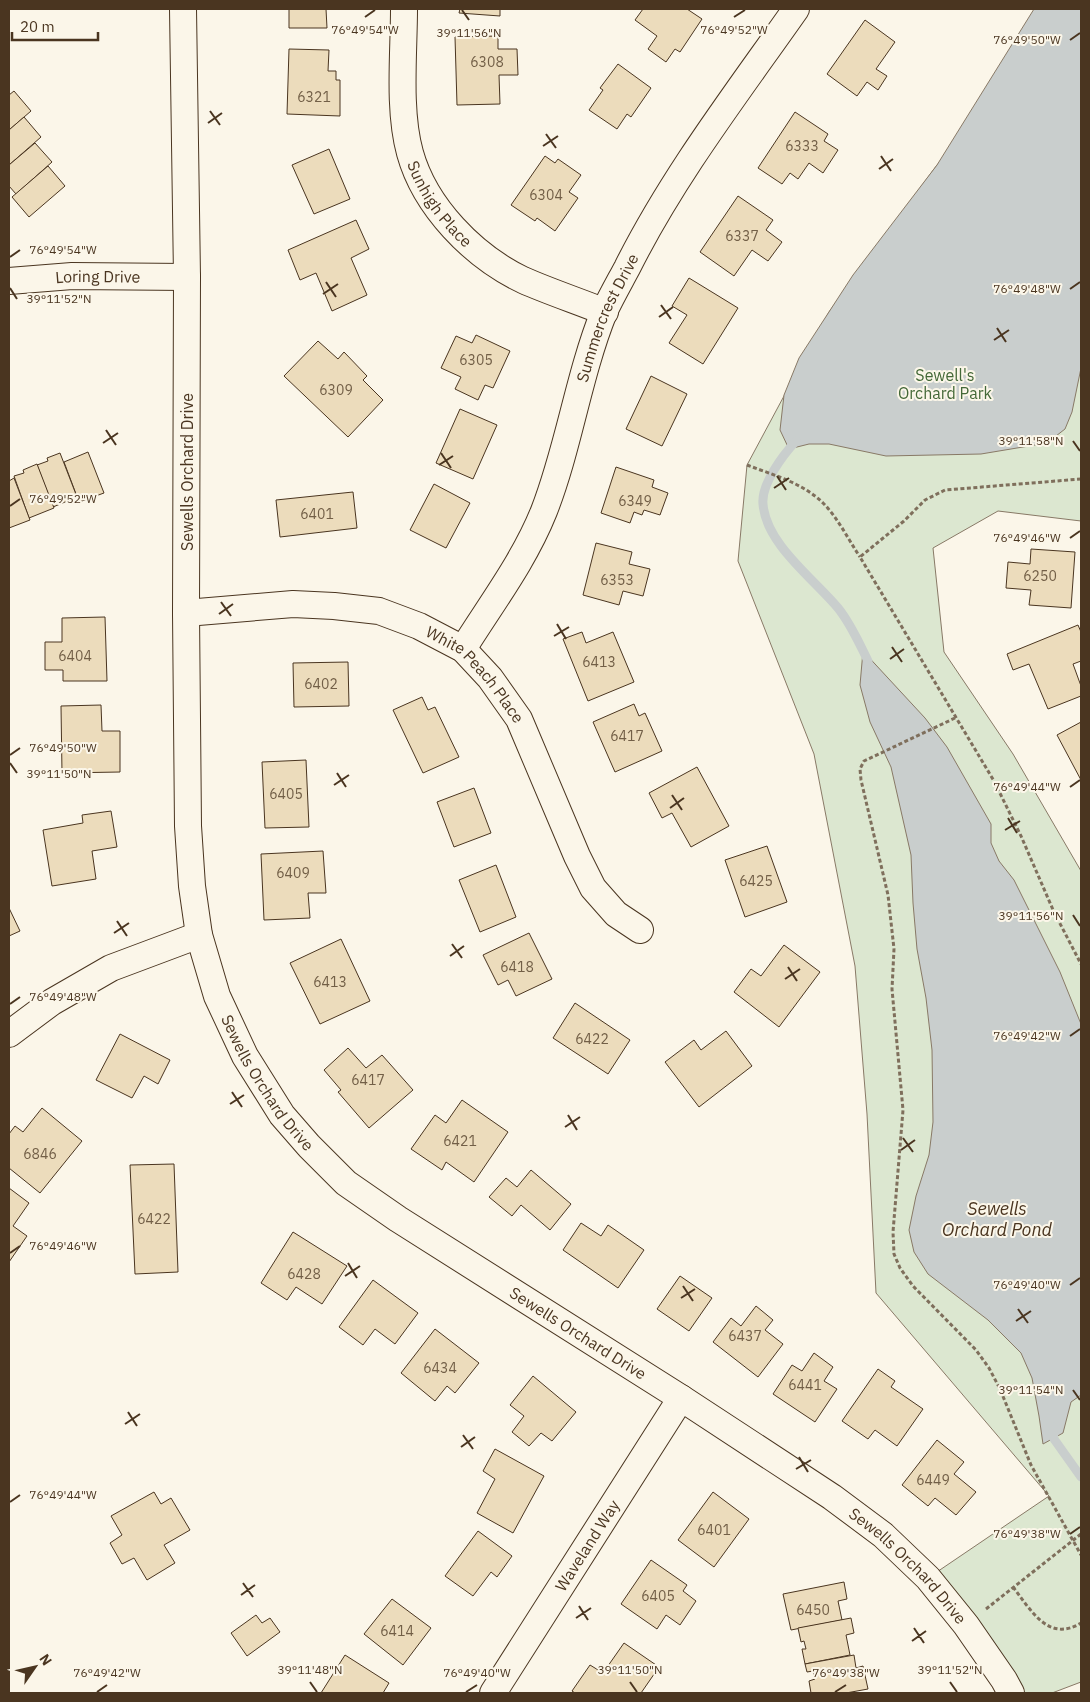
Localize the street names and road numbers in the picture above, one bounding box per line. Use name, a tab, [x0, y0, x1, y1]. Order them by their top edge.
street label: Sunhigh Place	[403, 158, 477, 251]
street label: Summercrest Drive	[572, 250, 643, 384]
street label: Loring Drive	[54, 266, 141, 287]
street label: Sewells Orchard Drive	[177, 393, 197, 551]
street label: White Peach Place	[423, 621, 529, 727]
street label: Sewells Orchard Drive	[217, 1011, 319, 1155]
street label: Sewells Orchard Drive	[506, 1282, 651, 1384]
street label: Waveland Way	[550, 1496, 624, 1595]
street label: Sewells Orchard Drive	[845, 1503, 971, 1628]

